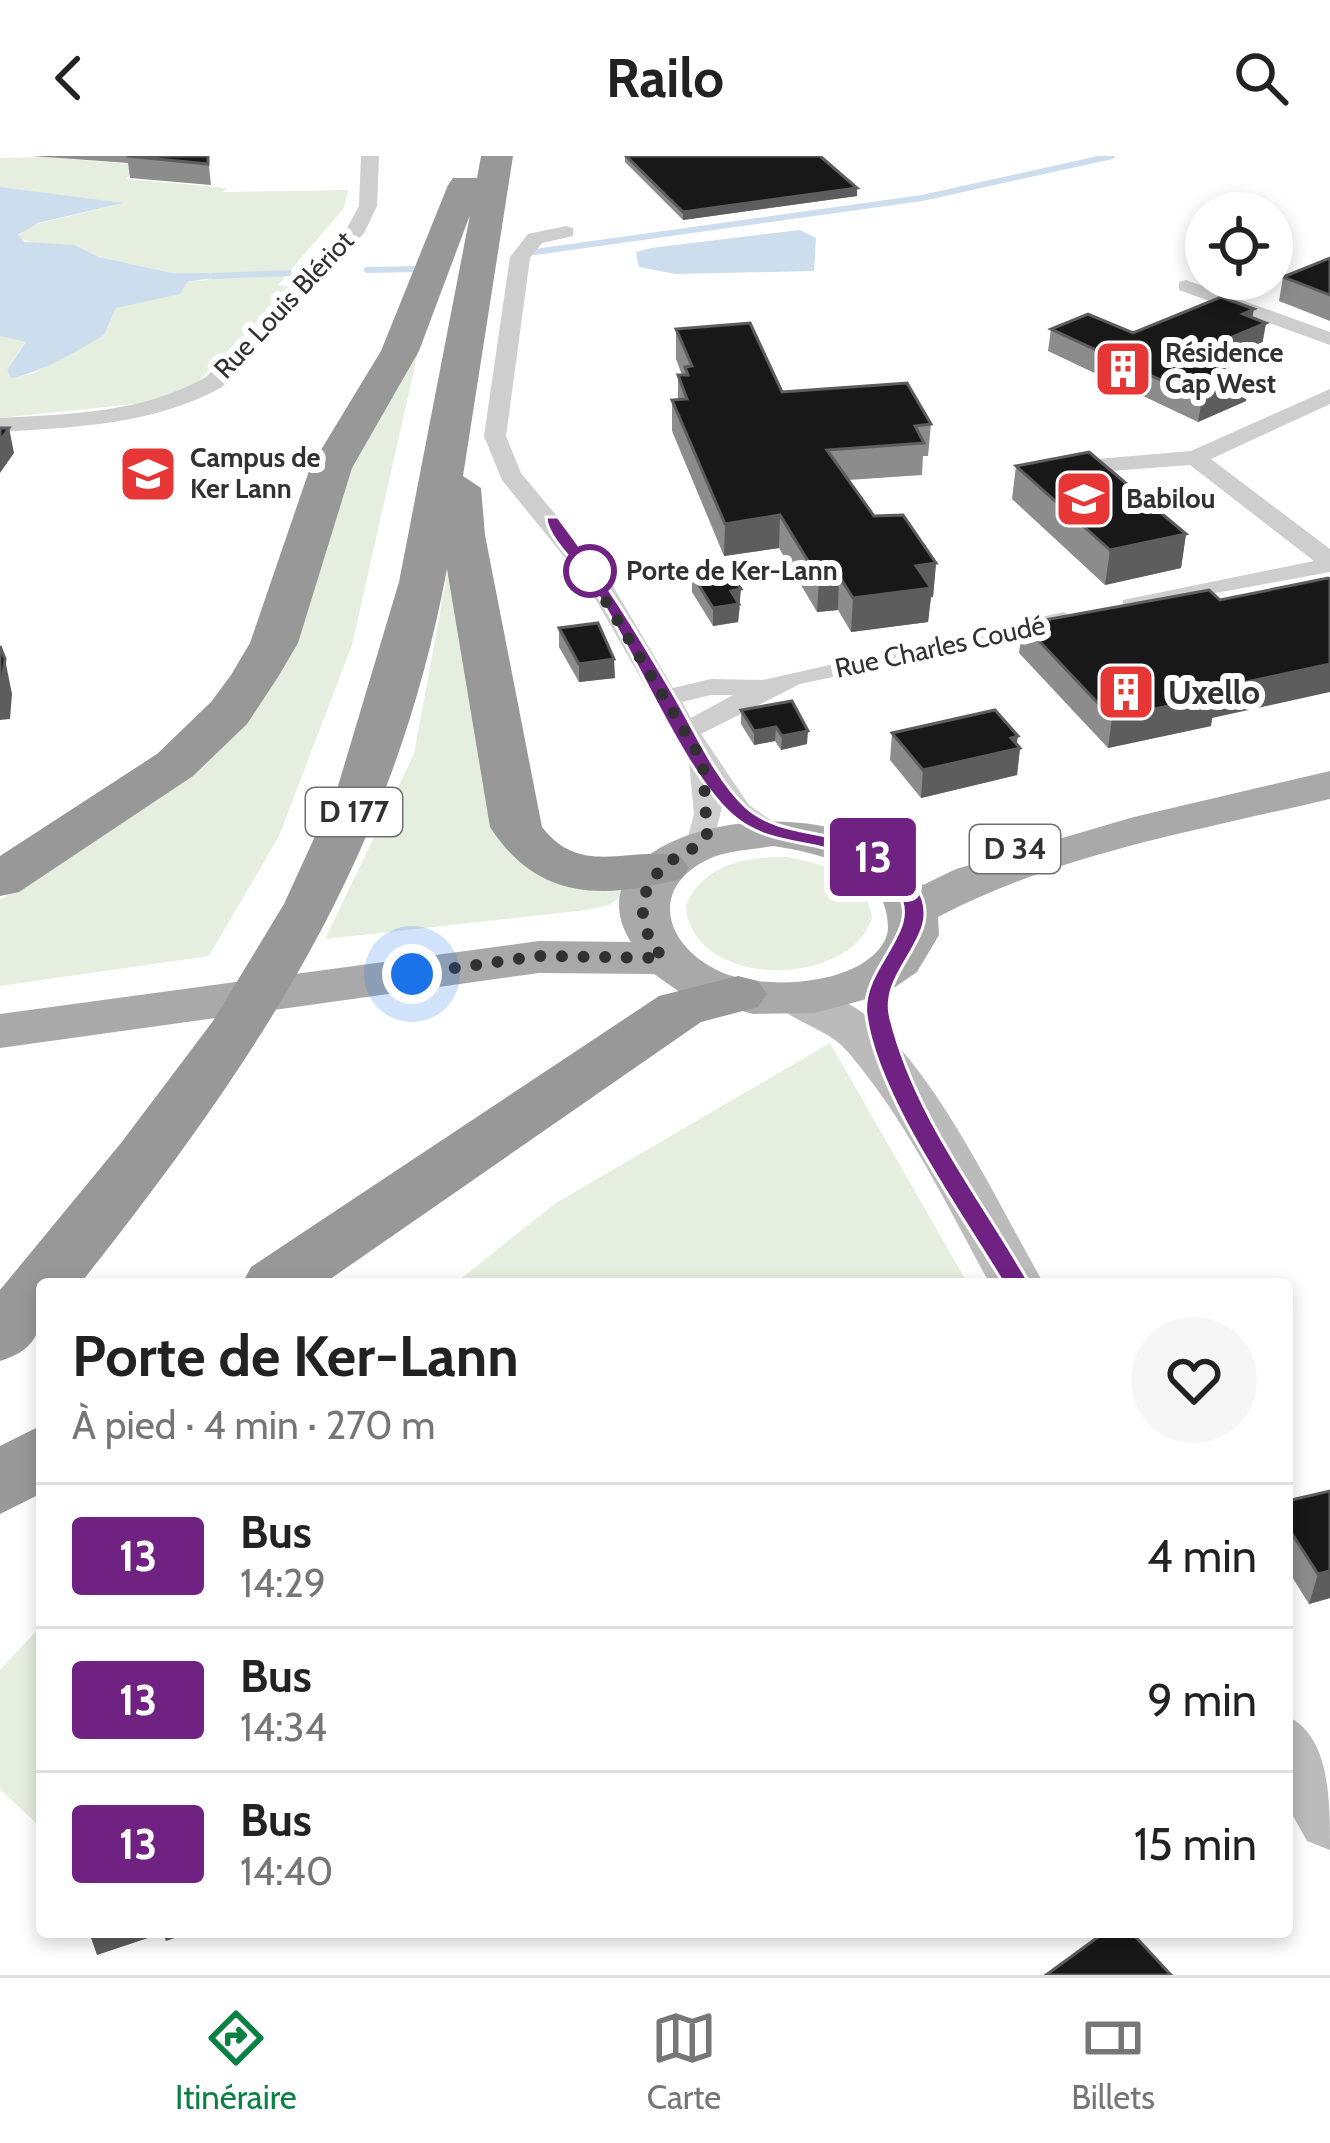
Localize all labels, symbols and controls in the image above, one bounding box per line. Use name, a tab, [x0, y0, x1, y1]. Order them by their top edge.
icon: back	[36, 45, 102, 111]
text: Railo	[606, 45, 724, 111]
icon: search	[1228, 45, 1294, 111]
map controls	[1185, 192, 1293, 300]
button: locate	[1185, 192, 1293, 300]
street label: Rue Louis Blériot	[207, 224, 360, 385]
place label: Résidence Cap West	[1165, 336, 1284, 400]
building icon: Résidence Cap West	[1092, 338, 1154, 400]
place label: Campus de Ker Lann	[190, 441, 321, 505]
school or university icon: Campus de Ker Lann	[117, 443, 179, 505]
school or university icon: Babilou	[1053, 468, 1115, 530]
place label: Babilou	[1126, 482, 1216, 515]
marker: Porte de Ker-Lann	[565, 546, 615, 596]
place label: Porte de Ker-Lann	[626, 554, 838, 587]
street label: Rue Charles Coudé	[832, 608, 1048, 685]
building icon: Uxello	[1095, 661, 1157, 723]
place label: Uxello	[1168, 672, 1260, 712]
road number: D 177	[306, 788, 402, 836]
line badge: 13	[819, 818, 927, 896]
road number: D 34	[970, 825, 1060, 873]
text: 13	[854, 831, 892, 883]
your location	[382, 944, 442, 1004]
button: heart	[1131, 1317, 1257, 1443]
text: Porte de Ker-Lann	[72, 1321, 519, 1390]
text: À pied · 4 min · 270 m	[72, 1401, 436, 1449]
text: Bus	[240, 1505, 312, 1559]
text: 4 min	[1147, 1529, 1257, 1583]
text: 13	[119, 1530, 157, 1582]
text: 14:29	[240, 1559, 326, 1607]
text: Bus	[240, 1649, 312, 1703]
text: 9 min	[1147, 1673, 1257, 1727]
text: 13	[119, 1674, 157, 1726]
text: 14:34	[240, 1703, 327, 1751]
text: Bus	[240, 1793, 312, 1847]
text: 15 min	[1134, 1817, 1257, 1871]
text: 13	[119, 1818, 157, 1870]
text: 14:40	[240, 1847, 333, 1895]
tab: Itinéraire	[175, 2005, 297, 2117]
tab: Carte	[647, 2005, 721, 2117]
tab: Billets	[1071, 2005, 1155, 2117]

